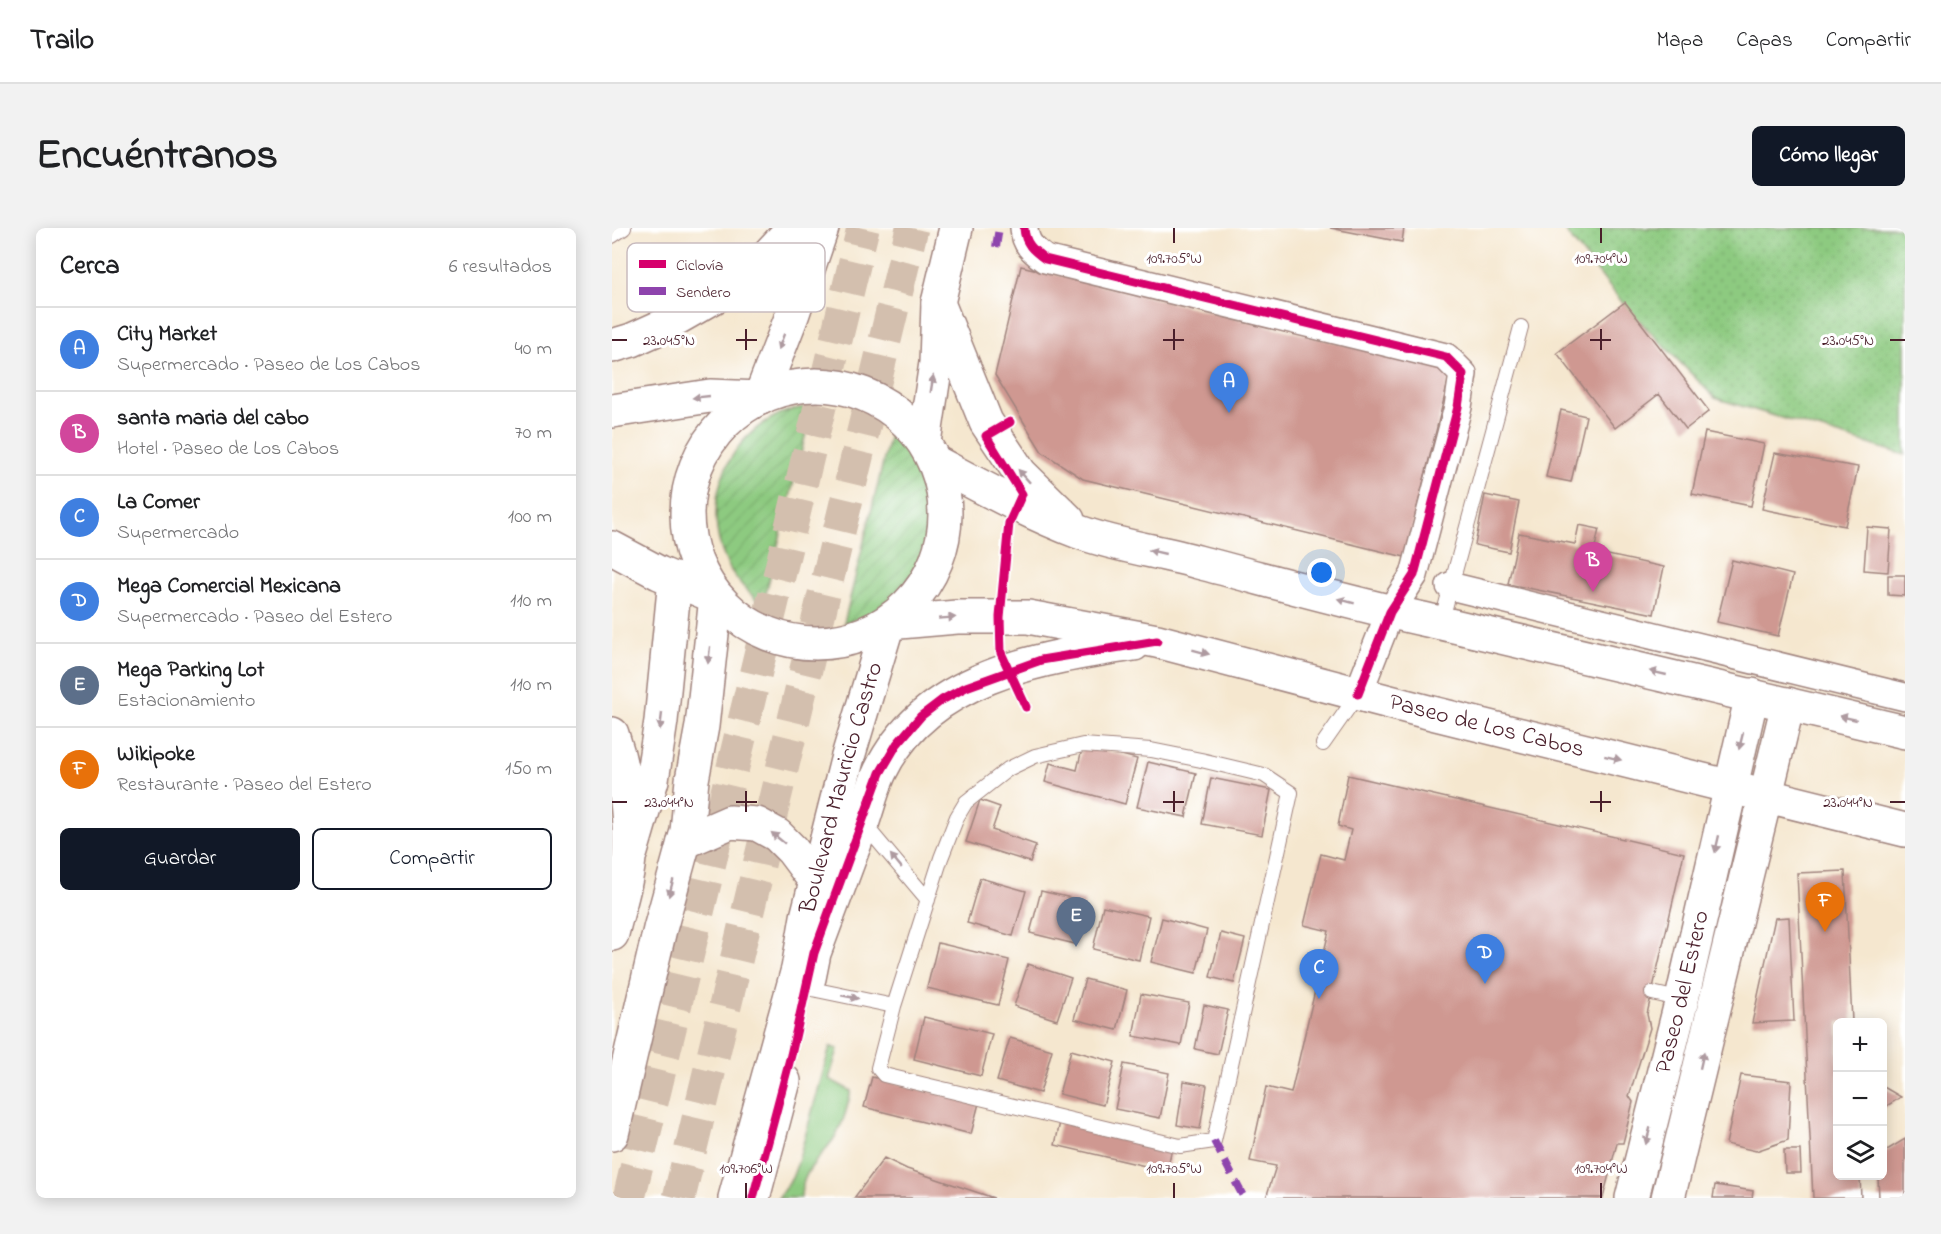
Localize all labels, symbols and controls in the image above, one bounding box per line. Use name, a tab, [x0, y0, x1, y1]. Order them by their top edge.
text: Trailo	[30, 21, 94, 62]
text: Mapa	[1656, 26, 1703, 56]
text: Capas	[1736, 26, 1793, 56]
text: Compartir	[1826, 26, 1911, 56]
text: Encuéntranos	[36, 126, 278, 187]
button: Cómo llegar	[1752, 126, 1905, 186]
legend	[627, 243, 825, 312]
text: Cerca	[60, 248, 120, 286]
text: 109.705°W	[1146, 248, 1202, 270]
text: 109.704°W	[1574, 248, 1628, 270]
text: 6 resultados	[449, 253, 552, 282]
text: Ciclovía	[676, 254, 723, 278]
text: Sendero	[676, 281, 731, 305]
text: City Market	[117, 319, 217, 351]
text: 23.045°N	[643, 330, 695, 352]
text: 23.045°N	[1822, 330, 1874, 352]
one-way arrow	[776, 334, 786, 352]
text: A	[73, 335, 86, 364]
text: 40 m	[515, 335, 552, 364]
text: Supermercado · Paseo de Los Cabos	[117, 351, 420, 380]
pin: A	[1210, 364, 1248, 413]
one-way arrow	[928, 374, 937, 393]
one-way arrow	[692, 393, 711, 402]
text: santa maria del cabo	[117, 403, 309, 435]
text: B	[73, 419, 86, 448]
text: 70 m	[515, 419, 552, 448]
text: Hotel · Paseo de Los Cabos	[117, 435, 339, 464]
one-way arrow	[1018, 469, 1031, 484]
text: La Comer	[117, 487, 200, 519]
text: C	[74, 503, 85, 532]
text: 100 m	[508, 503, 552, 532]
text: Supermercado	[117, 519, 239, 548]
pin: B	[1574, 542, 1612, 592]
one-way arrow	[1147, 547, 1166, 556]
your location	[1307, 558, 1336, 587]
text: Mega Comercial Mexicana	[117, 571, 341, 603]
text: D	[72, 587, 87, 616]
text: 110 m	[510, 587, 552, 616]
one-way arrow	[1337, 595, 1355, 605]
text: Supermercado · Paseo del Estero	[117, 603, 392, 632]
one-way arrow	[937, 613, 956, 623]
one-way arrow	[704, 645, 714, 664]
one-way arrow	[1192, 648, 1210, 658]
text: Mega Parking Lot	[117, 655, 264, 687]
street label: Boulevard Mauricio Castro	[791, 658, 893, 918]
one-way arrow	[1649, 668, 1668, 678]
text: E	[73, 671, 86, 700]
text: 110 m	[510, 671, 552, 700]
street label: Paseo de Los Cabos	[1385, 685, 1588, 768]
text: Estacionamiento	[117, 687, 255, 716]
one-way arrow	[656, 711, 665, 730]
one-way arrow	[1838, 713, 1857, 722]
one-way arrow	[1735, 732, 1745, 750]
text: Wikipoke	[117, 739, 195, 771]
one-way arrow	[1605, 754, 1623, 763]
text: F	[73, 755, 86, 784]
text: 150 m	[505, 755, 552, 784]
text: Restaurante · Paseo del Estero	[117, 771, 372, 800]
text: 23.044°N	[644, 792, 694, 814]
text: 23.044°N	[1823, 792, 1873, 814]
button: Guardar	[60, 828, 300, 890]
button: Compartir	[312, 828, 552, 890]
one-way arrow	[771, 832, 786, 845]
one-way arrow	[1711, 835, 1721, 853]
one-way arrow	[889, 853, 902, 869]
one-way arrow	[666, 879, 676, 897]
pin: F	[1806, 882, 1844, 932]
pin: E	[1056, 898, 1096, 947]
street label: Paseo del Estero	[1646, 907, 1719, 1078]
pin: D	[1466, 934, 1504, 984]
pin: C	[1300, 950, 1338, 999]
one-way arrow	[841, 992, 859, 1002]
map controls	[1833, 1018, 1887, 1180]
button: +	[1833, 1018, 1887, 1072]
one-way arrow	[1697, 1050, 1707, 1069]
button: −	[1833, 1072, 1887, 1126]
button: layers	[1833, 1126, 1887, 1180]
one-way arrow	[1643, 1127, 1652, 1145]
text: 109.706°W	[719, 1158, 773, 1180]
text: 109.705°W	[1146, 1158, 1202, 1180]
text: 109.704°W	[1574, 1158, 1628, 1180]

